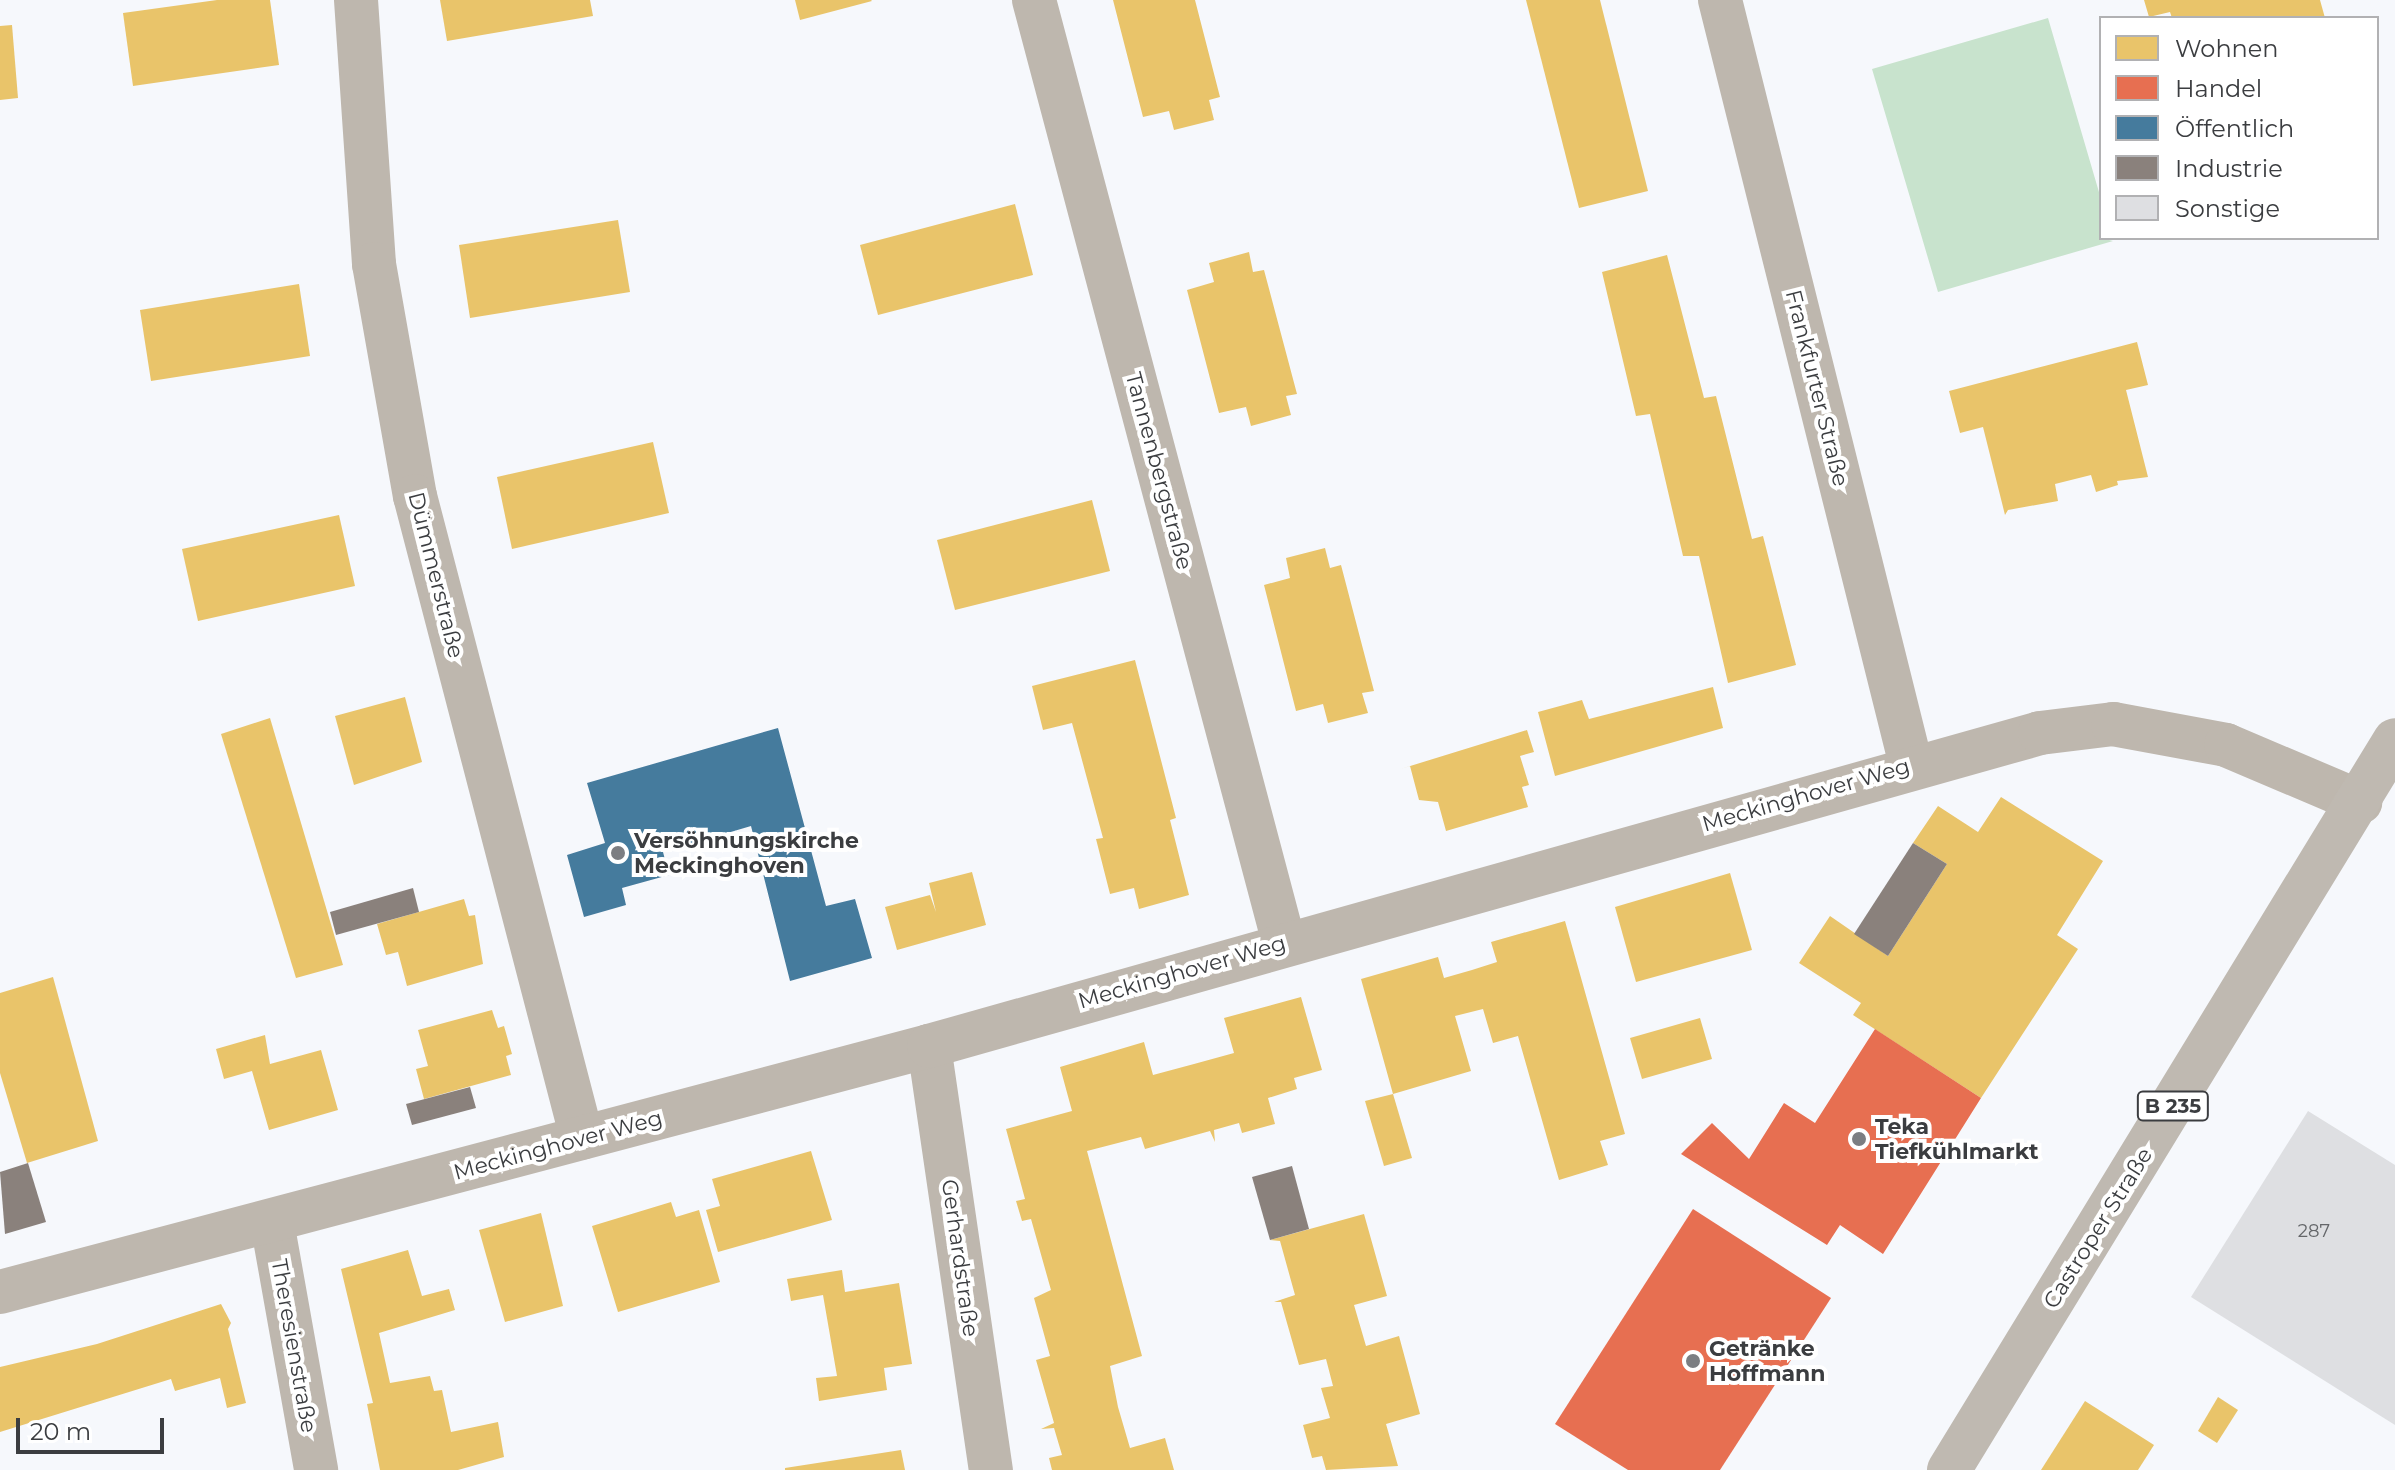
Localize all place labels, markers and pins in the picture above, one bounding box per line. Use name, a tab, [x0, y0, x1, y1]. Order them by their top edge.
place label: Versöhnungskirche Meckinghoven	[634, 827, 859, 878]
marker: Versöhnungskirche Meckinghoven	[609, 844, 627, 862]
place label: Teka Tiefkühlmarkt	[1875, 1113, 2039, 1164]
marker: Teka Tiefkühlmarkt	[1850, 1130, 1868, 1148]
place label: Getränke Hoffmann	[1709, 1335, 1825, 1386]
marker: Getränke Hoffmann	[1684, 1352, 1702, 1370]

